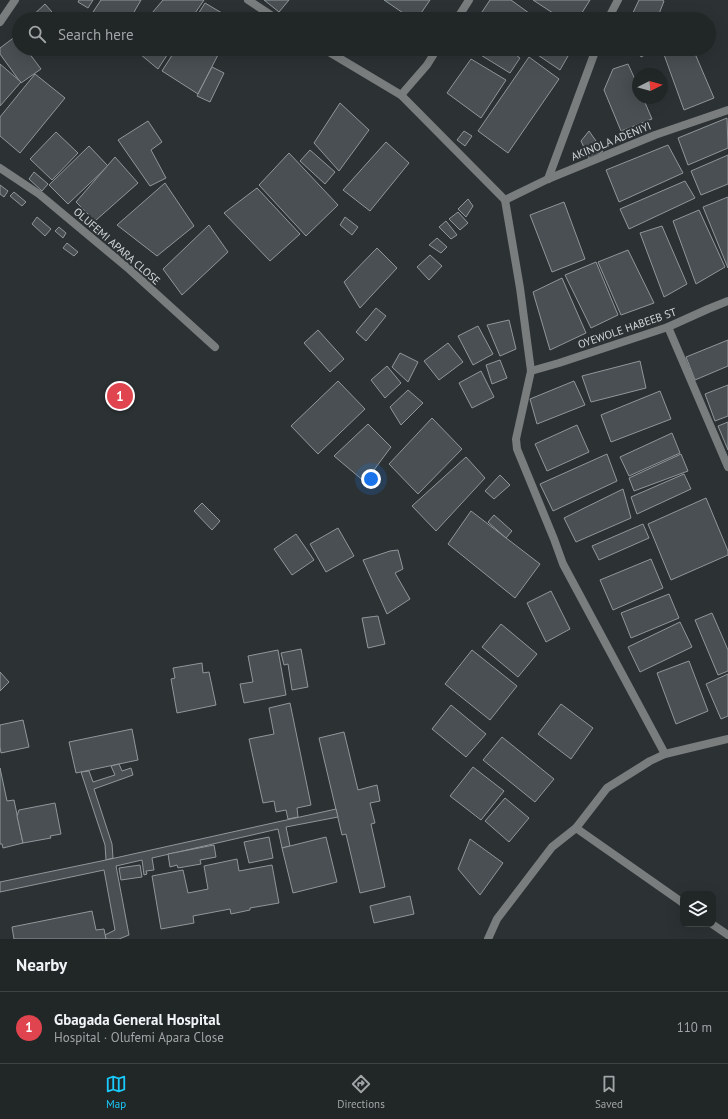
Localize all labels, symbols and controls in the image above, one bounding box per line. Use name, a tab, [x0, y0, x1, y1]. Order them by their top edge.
search box	[12, 12, 716, 56]
icon: search	[26, 23, 48, 45]
text: Search here	[58, 25, 134, 44]
north arrow	[632, 68, 668, 104]
street label: AKINOLA ADENIYI	[569, 119, 653, 163]
street label: OLUFEMI APARA CLOSE	[71, 204, 163, 288]
street label: OYEWOLE HABEEB ST	[576, 305, 678, 351]
pin: 1	[107, 381, 133, 411]
your location	[361, 469, 381, 489]
map controls	[680, 891, 716, 927]
button: layers	[680, 891, 716, 927]
text: Nearby	[16, 954, 67, 976]
text: Gbagada General Hospital	[54, 1010, 220, 1029]
text: 1	[25, 1019, 33, 1036]
text: 110 m	[677, 1019, 712, 1036]
text: Hospital · Olufemi Apara Close	[54, 1029, 224, 1046]
tab: Map	[105, 1073, 127, 1111]
tab: Directions	[337, 1073, 385, 1111]
tab: Saved	[595, 1073, 623, 1111]

